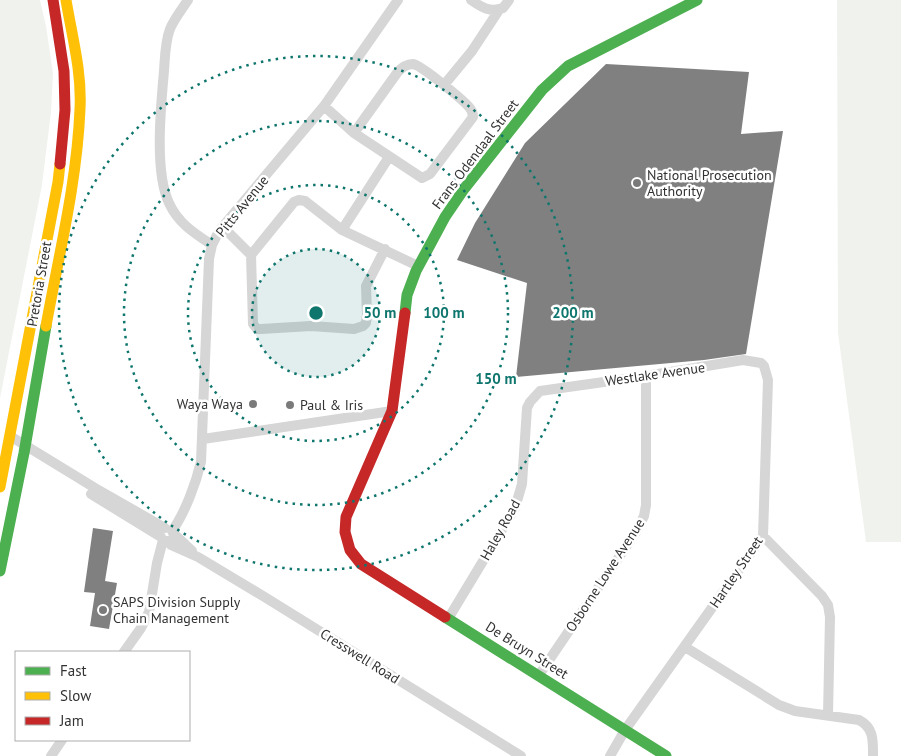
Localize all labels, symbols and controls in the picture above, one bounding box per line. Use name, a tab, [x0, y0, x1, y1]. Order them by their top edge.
street label: Frans Odendaal Street	[428, 95, 522, 213]
place label: National Prosecution Authority	[647, 166, 772, 200]
street label: Pitts Avenue	[212, 172, 272, 240]
marker: National Prosecution Authority	[631, 177, 643, 189]
street label: Pretoria Street	[23, 240, 55, 328]
text: 50 m	[364, 303, 396, 322]
text: 100 m	[423, 303, 465, 322]
text: 200 m	[552, 303, 594, 322]
centre of rings	[307, 304, 325, 322]
street label: Westlake Avenue	[604, 358, 706, 390]
text: 150 m	[475, 369, 517, 388]
place label: Waya Waya	[177, 395, 243, 413]
place label: Paul & Iris	[300, 396, 363, 414]
marker: Waya Waya	[247, 398, 259, 410]
marker: Paul & Iris	[284, 399, 296, 411]
street label: Haley Road	[476, 496, 524, 564]
street label: Osborne Lowe Avenue	[562, 515, 648, 635]
street label: Hartley Street	[705, 532, 767, 611]
place label: SAPS Division Supply Chain Management	[113, 593, 241, 627]
marker: SAPS Division Supply Chain Management	[97, 604, 109, 616]
street label: De Bruyn Street	[482, 617, 572, 683]
street label: Cresswell Road	[317, 624, 403, 688]
legend	[15, 651, 190, 741]
text: Fast	[60, 661, 87, 680]
text: Slow	[60, 686, 91, 705]
text: Jam	[59, 711, 84, 730]

